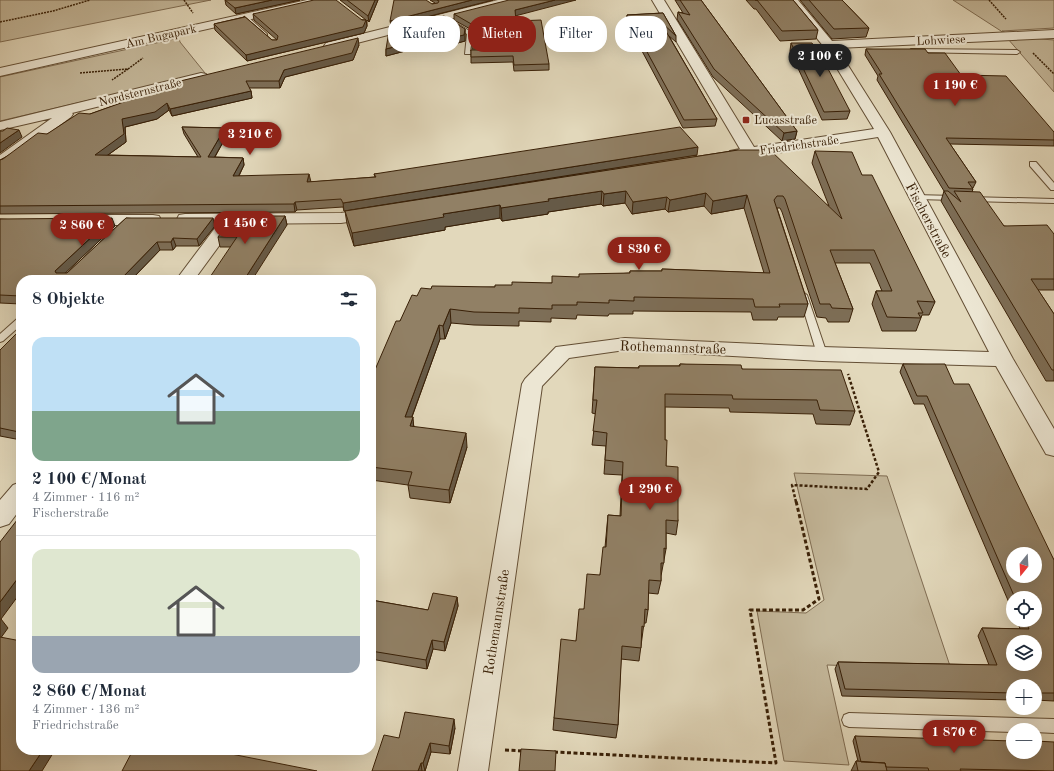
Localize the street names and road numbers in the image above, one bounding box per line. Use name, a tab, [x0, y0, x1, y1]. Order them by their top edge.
street label: Am Bugapark	[125, 23, 198, 51]
street label: Lohwiese	[916, 34, 966, 48]
street label: Nordsternstraße	[98, 77, 183, 109]
street label: Friedrichstraße	[759, 134, 840, 158]
street label: Fischerstraße	[903, 181, 954, 260]
street label: Rothemannstraße	[619, 339, 726, 357]
street label: Rothemannstraße	[482, 568, 512, 676]

